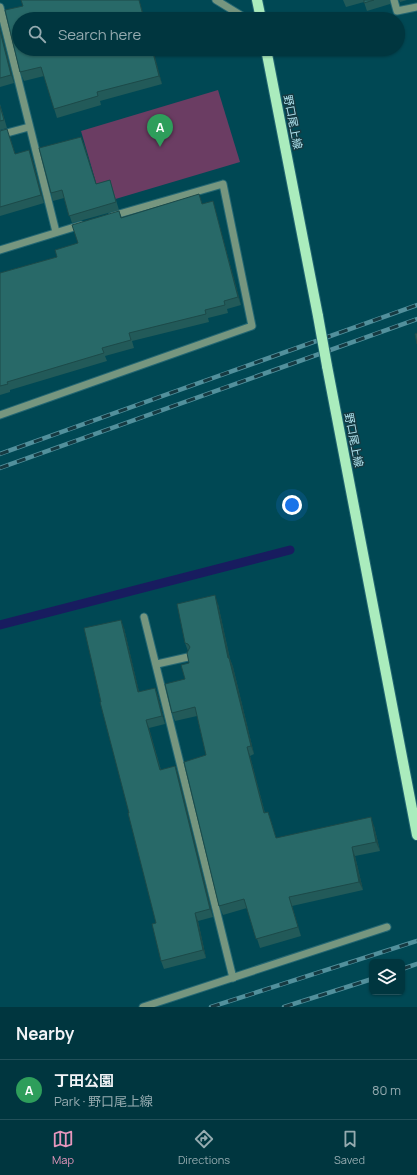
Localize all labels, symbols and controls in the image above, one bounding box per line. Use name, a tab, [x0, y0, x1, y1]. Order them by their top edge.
search box	[12, 12, 405, 56]
icon: search	[26, 23, 48, 45]
text: Search here	[58, 24, 141, 45]
street label: 野口尾上線	[281, 93, 306, 150]
pin: A	[147, 114, 173, 147]
street label: 野口尾上線	[342, 411, 367, 468]
your location	[282, 495, 302, 515]
map controls	[369, 959, 405, 995]
button: layers	[369, 959, 405, 995]
text: Nearby	[16, 1022, 74, 1045]
text: 丁田公園	[54, 1070, 114, 1091]
text: A	[25, 1081, 33, 1099]
text: 80 m	[372, 1081, 401, 1099]
text: Park · 野口尾上線	[54, 1092, 153, 1110]
tab: Map	[52, 1128, 74, 1167]
tab: Directions	[178, 1128, 230, 1167]
tab: Saved	[334, 1128, 365, 1167]

